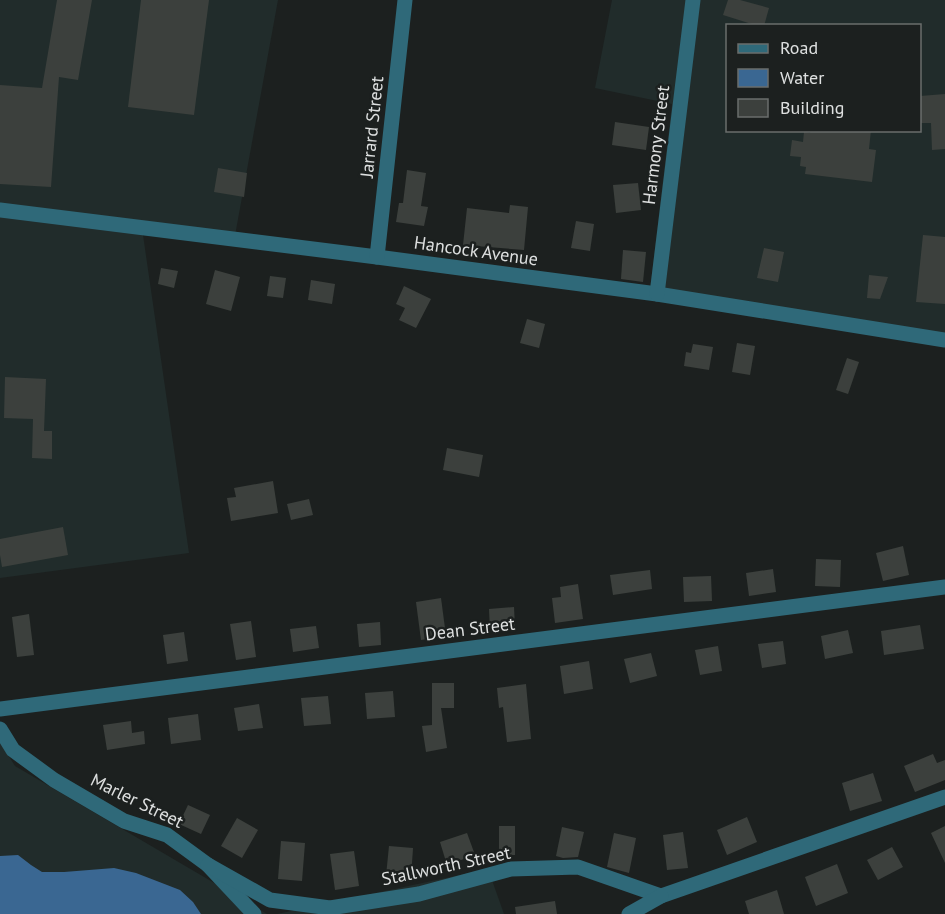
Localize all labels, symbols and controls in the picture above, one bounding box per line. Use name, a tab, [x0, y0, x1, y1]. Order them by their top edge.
legend	[726, 24, 921, 132]
text: Road	[780, 36, 818, 59]
text: Water	[780, 66, 824, 89]
street label: Jarrard Street	[355, 75, 388, 180]
street label: Harmony Street	[637, 84, 674, 206]
text: Building	[780, 96, 844, 119]
street label: Hancock Avenue	[413, 230, 539, 271]
street label: Dean Street	[424, 612, 516, 645]
street label: Marler Street	[87, 768, 187, 833]
street label: Stallworth Street	[379, 841, 512, 890]

